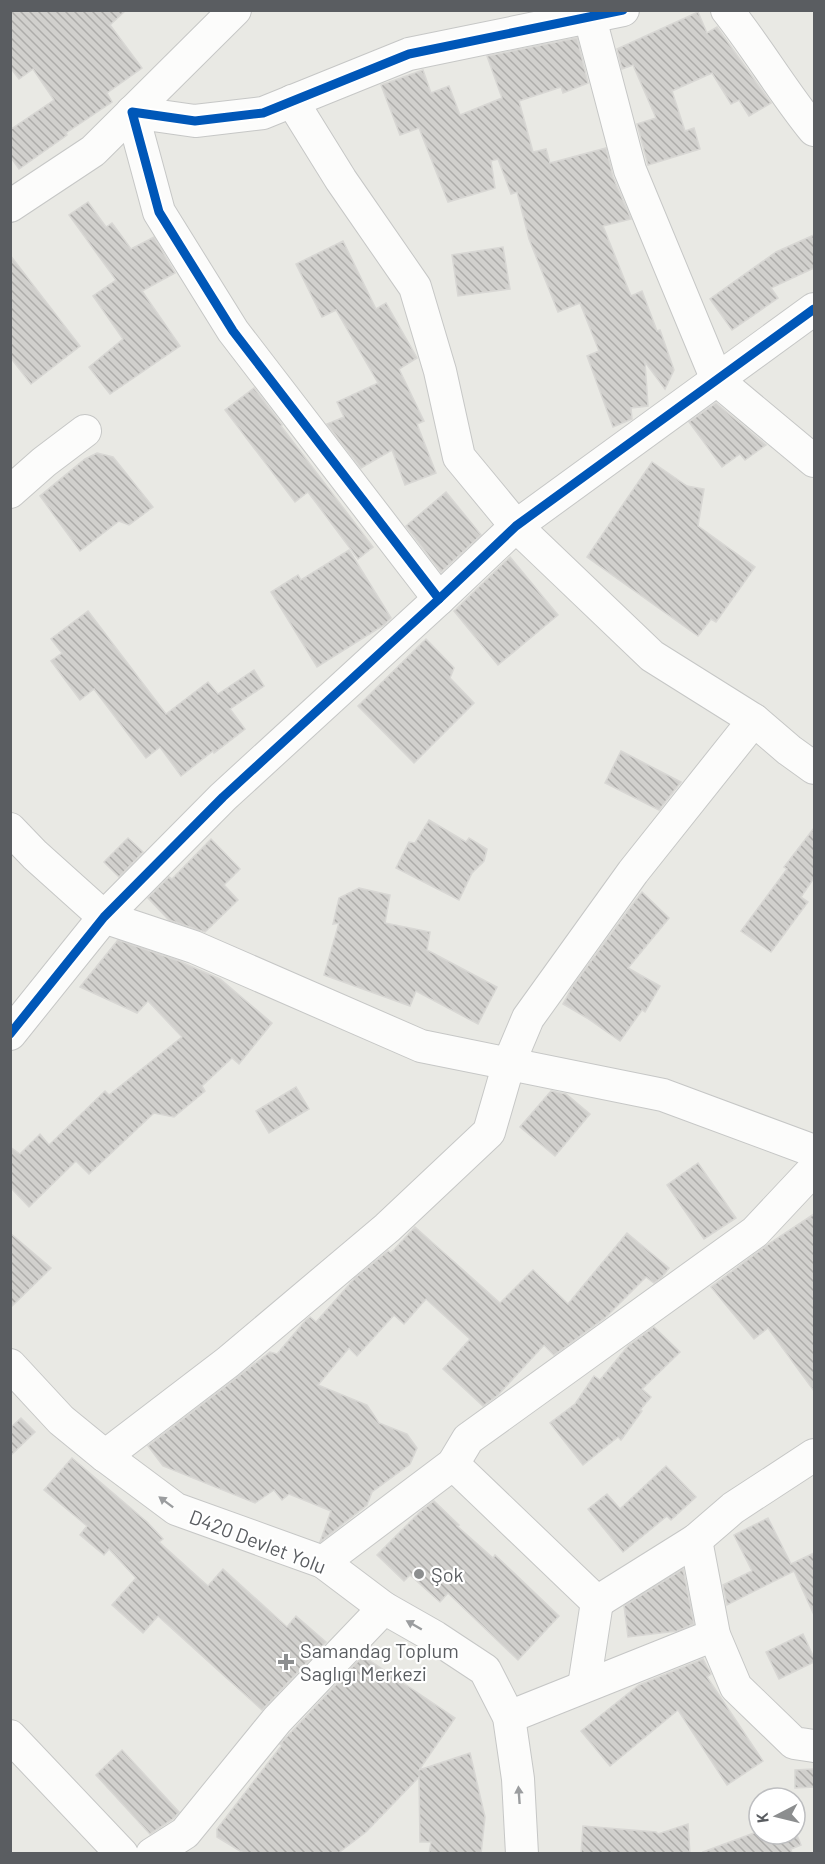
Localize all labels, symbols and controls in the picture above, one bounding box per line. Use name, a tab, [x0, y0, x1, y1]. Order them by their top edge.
one-way arrow	[159, 1496, 175, 1508]
street label: D420 Devlet Yolu	[186, 1504, 330, 1578]
place label: Şok	[431, 1562, 464, 1586]
marker: Şok	[412, 1567, 426, 1581]
one-way arrow	[405, 1620, 422, 1630]
place label: Samandag Toplum Saglıgı Merkezi	[300, 1638, 459, 1685]
marker: Samandag Toplum Saglıgı Merkezi	[277, 1653, 295, 1671]
one-way arrow	[515, 1786, 524, 1805]
north arrow	[747, 1786, 807, 1846]
text: K	[752, 1812, 772, 1824]

